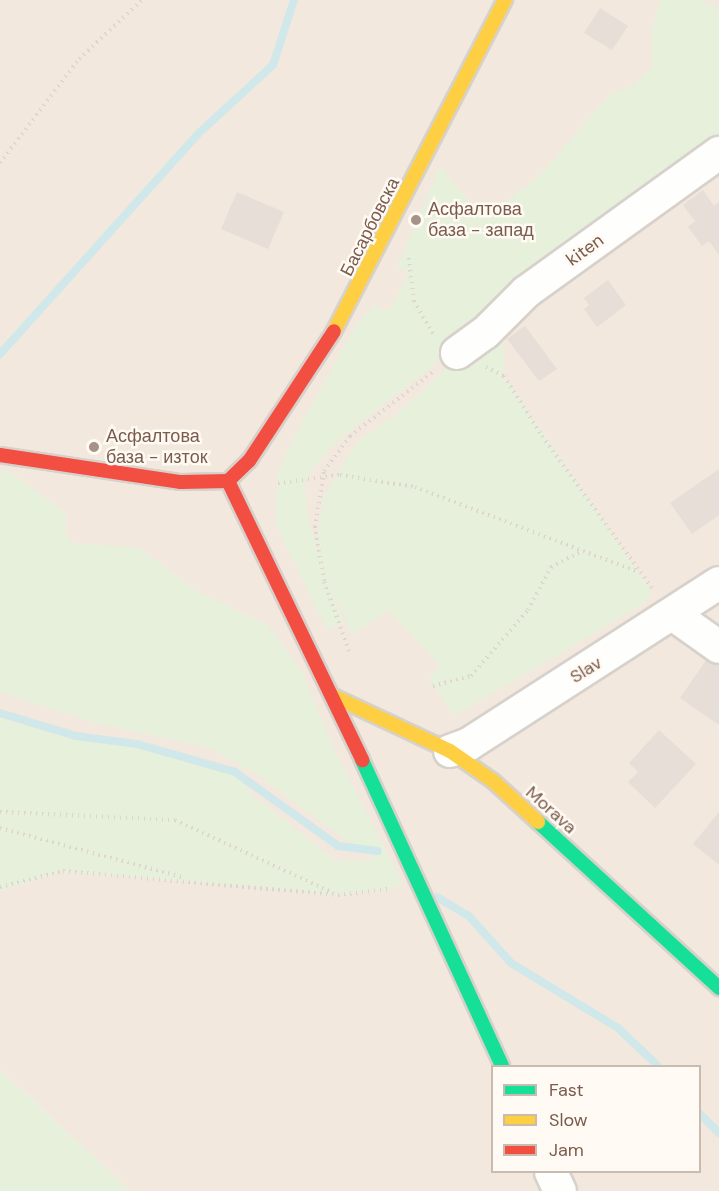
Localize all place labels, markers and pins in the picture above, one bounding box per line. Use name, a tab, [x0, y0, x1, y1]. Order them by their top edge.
place label: Асфалтова база - запад	[428, 199, 534, 242]
marker: Асфалтова база - запад	[409, 213, 423, 227]
place label: Асфалтова база - изток	[106, 426, 208, 468]
marker: Асфалтова база - изток	[87, 440, 101, 454]

